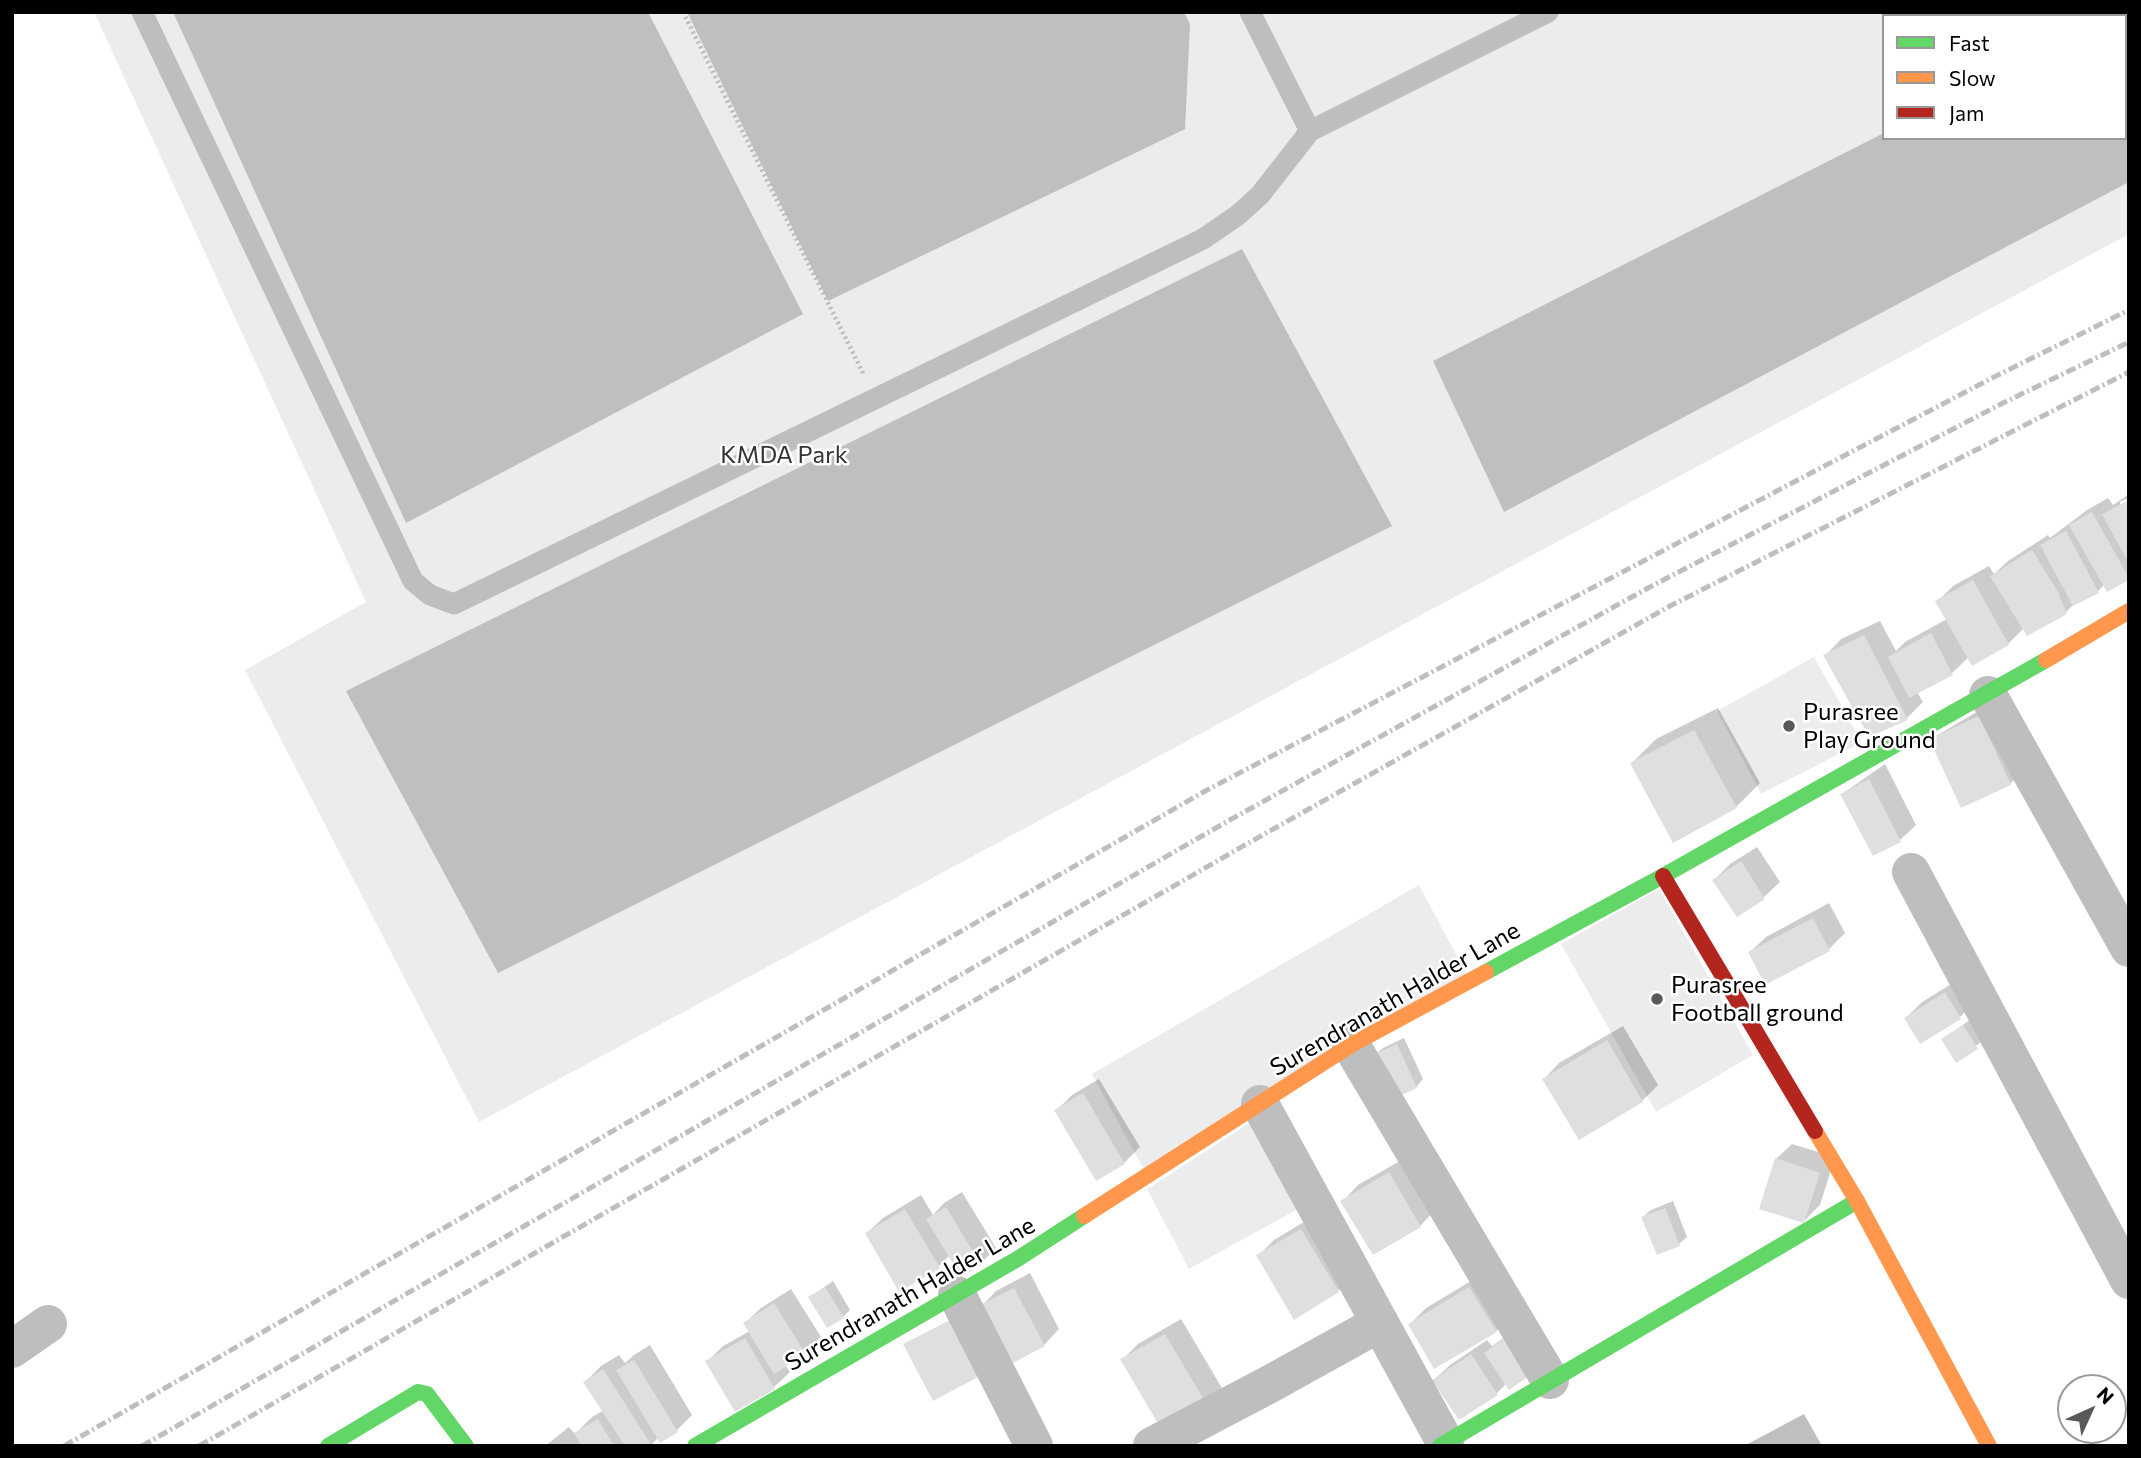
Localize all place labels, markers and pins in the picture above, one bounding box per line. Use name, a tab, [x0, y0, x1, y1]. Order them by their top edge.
place label: Purasree Play Ground	[1803, 698, 1936, 754]
marker: Purasree Play Ground	[1781, 718, 1797, 734]
place label: Purasree Football ground	[1671, 971, 1844, 1027]
marker: Purasree Football ground	[1649, 991, 1665, 1007]

